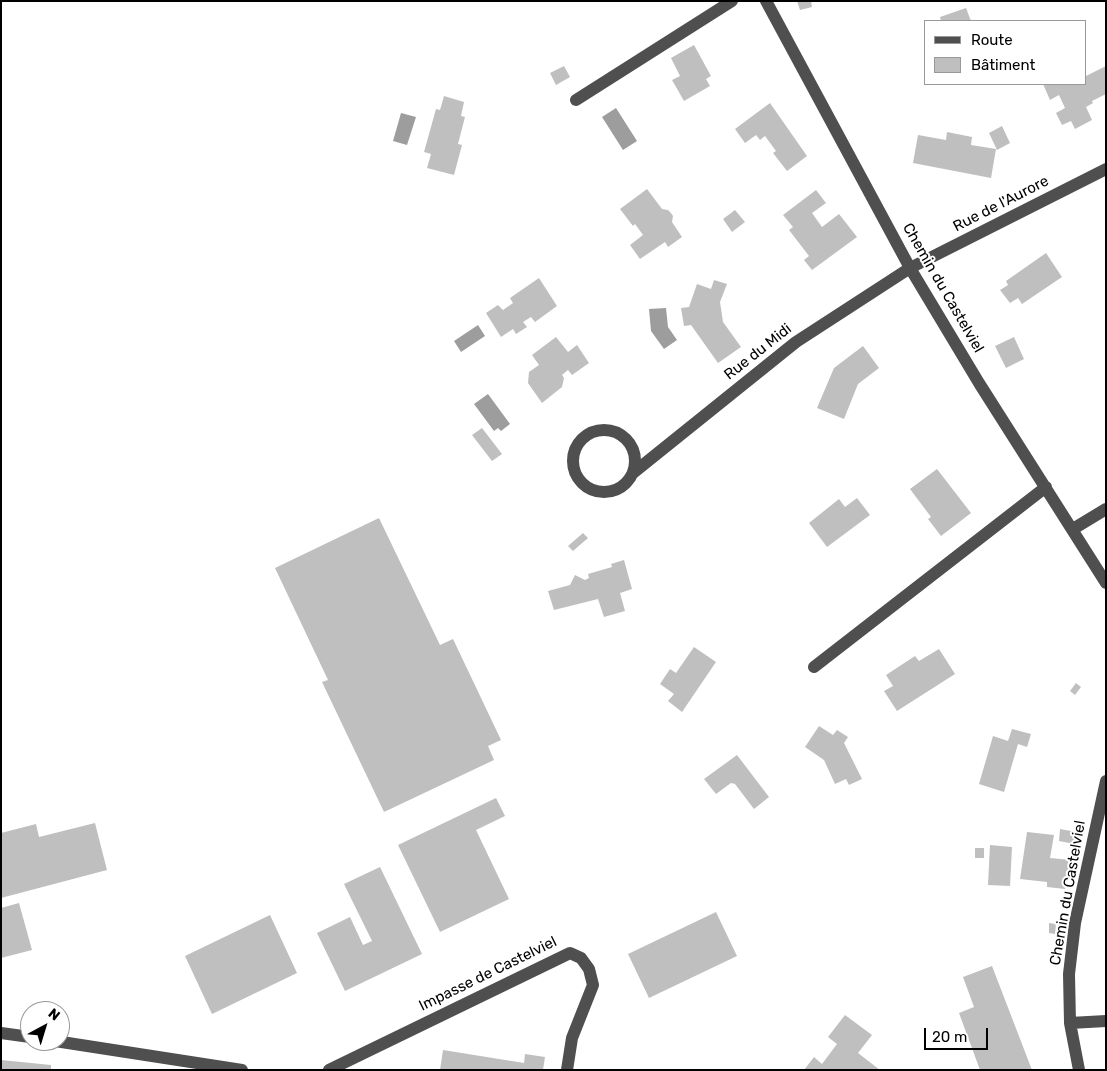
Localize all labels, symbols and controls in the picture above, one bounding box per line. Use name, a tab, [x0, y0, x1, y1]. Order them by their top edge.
legend	[924, 20, 1087, 85]
text: Route	[971, 31, 1013, 49]
text: Bâtiment	[971, 56, 1035, 74]
street label: Rue de l'Aurore	[950, 172, 1052, 236]
street label: Chemin du Castelviel	[899, 220, 987, 356]
street label: Rue du Midi	[721, 320, 795, 384]
street label: Chemin du Castelviel	[1046, 819, 1090, 967]
street label: Impasse de Castelviel	[416, 933, 560, 1015]
north arrow	[20, 1001, 70, 1051]
text: N	[45, 1005, 63, 1025]
scale bar	[927, 1018, 991, 1050]
text: 20 m	[932, 1028, 967, 1046]

